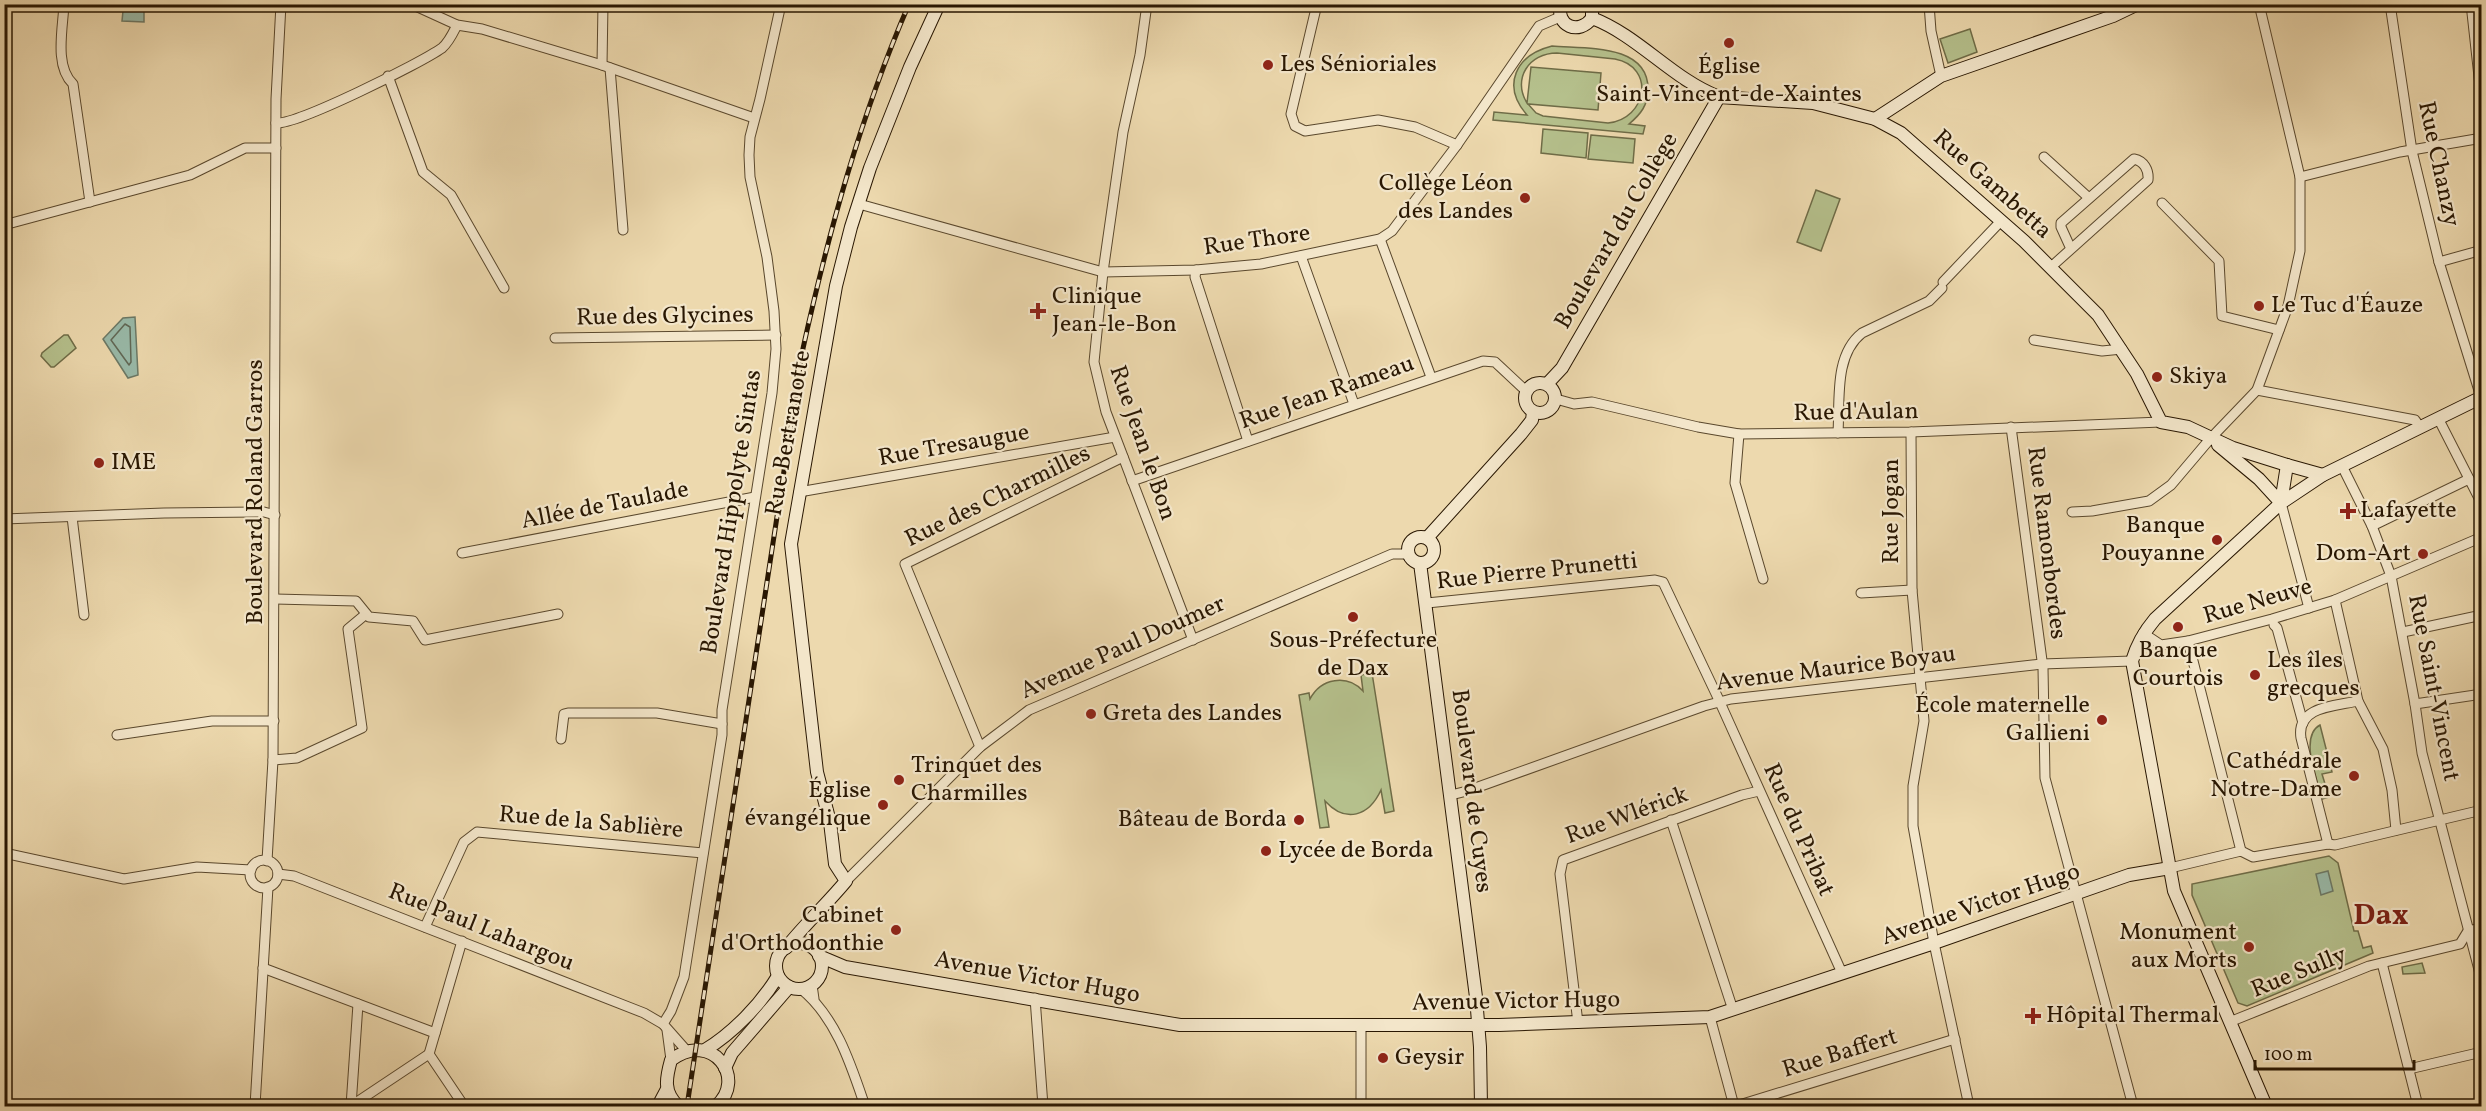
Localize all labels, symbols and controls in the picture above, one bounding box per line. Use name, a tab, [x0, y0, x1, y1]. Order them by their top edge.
marker: Église Saint-Vincent-de-Xaintes	[1722, 36, 1736, 50]
place label: Les Sénioriales	[1280, 48, 1437, 82]
place label: Église Saint-Vincent-de-Xaintes	[1596, 50, 1862, 112]
marker: Les Sénioriales	[1261, 58, 1275, 72]
street label: Rue Chanzy	[2408, 98, 2468, 230]
street label: Rue Gambetta	[1925, 122, 2059, 248]
street label: Boulevard du Collège	[1547, 126, 1687, 336]
place label: Collège Léon des Landes	[1379, 167, 1513, 229]
marker: Collège Léon des Landes	[1518, 191, 1532, 205]
street label: Rue Thore	[1201, 217, 1313, 265]
place label: Clinique Jean-le-Bon	[1052, 280, 1177, 342]
place label: Le Tuc d'Éauze	[2271, 289, 2423, 323]
street label: Rue des Glycines	[576, 298, 754, 336]
marker: Le Tuc d'Éauze	[2252, 299, 2266, 313]
marker: Clinique Jean-le-Bon	[1029, 302, 1047, 320]
street label: Rue Bertranotte	[758, 347, 820, 519]
street label: Rue Jean Rameau	[1235, 347, 1419, 439]
street label: Boulevard Roland Garros	[239, 359, 273, 625]
place label: Skiya	[2169, 360, 2228, 394]
street label: Rue Jean le Bon	[1100, 361, 1184, 525]
street label: Boulevard Hippolyte Sintas	[693, 367, 771, 657]
marker: Skiya	[2150, 370, 2164, 384]
street label: Rue d'Aulan	[1793, 395, 1919, 431]
street label: Rue Tresaugue	[876, 416, 1032, 476]
street label: Rue des Charmilles	[900, 437, 1096, 557]
street label: Rue Ramonbordes	[2017, 445, 2075, 641]
place label: IME	[111, 446, 156, 480]
marker: IME	[92, 456, 106, 470]
street label: Rue Jogan	[1875, 458, 1909, 564]
street label: Allée de Taulade	[518, 473, 692, 539]
place label: Lafayette	[2360, 494, 2457, 528]
marker: Lafayette	[2341, 504, 2355, 518]
place label: Banque Pouyanne	[2101, 509, 2205, 571]
marker: Banque Pouyanne	[2210, 533, 2224, 547]
place label: Dom-Art	[2315, 537, 2411, 571]
street label: Rue Pierre Prunetti	[1435, 545, 1639, 599]
marker: Dom-Art	[2416, 547, 2430, 561]
street label: Rue Neuve	[2200, 570, 2316, 634]
street label: Avenue Paul Doumer	[1015, 587, 1231, 709]
street label: Rue Saint-Vincent	[2398, 592, 2468, 784]
marker: Sous-Préfecture de Dax	[1346, 610, 1360, 624]
marker: Banque Courtois	[2171, 620, 2185, 634]
place label: Sous-Préfecture de Dax	[1269, 624, 1437, 686]
place label: Banque Courtois	[2133, 634, 2223, 696]
street label: Avenue Maurice Boyau	[1714, 637, 1958, 701]
place label: Les îles grecques	[2267, 644, 2360, 706]
marker: Les îles grecques	[2248, 668, 2262, 682]
street label: Boulevard de Cuyes	[1442, 687, 1500, 895]
place label: École maternelle Gallieni	[1915, 689, 2090, 751]
place label: Greta des Landes	[1103, 697, 1282, 731]
marker: Greta des Landes	[1084, 707, 1098, 721]
marker: École maternelle Gallieni	[2095, 713, 2109, 727]
place label: Cathédrale Notre-Dame	[2210, 745, 2342, 807]
place label: Trinquet des Charmilles	[911, 749, 1042, 811]
street label: Rue du Pribat	[1754, 758, 1842, 902]
marker: Cathédrale Notre-Dame	[2347, 769, 2361, 783]
marker: Trinquet des Charmilles	[892, 773, 906, 787]
place label: Église évangélique	[745, 774, 871, 836]
street label: Rue Wlérick	[1561, 778, 1693, 854]
street label: Rue de la Sablière	[497, 798, 685, 848]
marker: Église évangélique	[876, 798, 890, 812]
place label: Bâteau de Borda	[1118, 803, 1287, 837]
marker: Bâteau de Borda	[1292, 813, 1306, 827]
place label: Lycée de Borda	[1278, 834, 1434, 868]
marker: Lycée de Borda	[1259, 844, 1273, 858]
street label: Avenue Victor Hugo	[1877, 855, 2085, 955]
street label: Rue Paul Lahargou	[383, 875, 579, 981]
district label: Dax	[2353, 895, 2409, 937]
place label: Cabinet d'Orthodonthie	[721, 899, 884, 961]
place label: Monument aux Morts	[2119, 916, 2237, 978]
marker: Cabinet d'Orthodonthie	[889, 923, 903, 937]
street label: Rue Sully	[2246, 938, 2352, 1008]
marker: Monument aux Morts	[2242, 940, 2256, 954]
street label: Avenue Victor Hugo	[932, 943, 1142, 1013]
street label: Avenue Victor Hugo	[1412, 983, 1620, 1021]
place label: Hôpital Thermal	[2046, 999, 2219, 1033]
marker: Hôpital Thermal	[2024, 1007, 2042, 1025]
street label: Rue Baffert	[1778, 1020, 1902, 1088]
scale bar	[2255, 1033, 2414, 1071]
place label: Geysir	[1395, 1041, 1464, 1075]
text: 100 m	[2264, 1043, 2313, 1068]
marker: Geysir	[1376, 1051, 1390, 1065]

